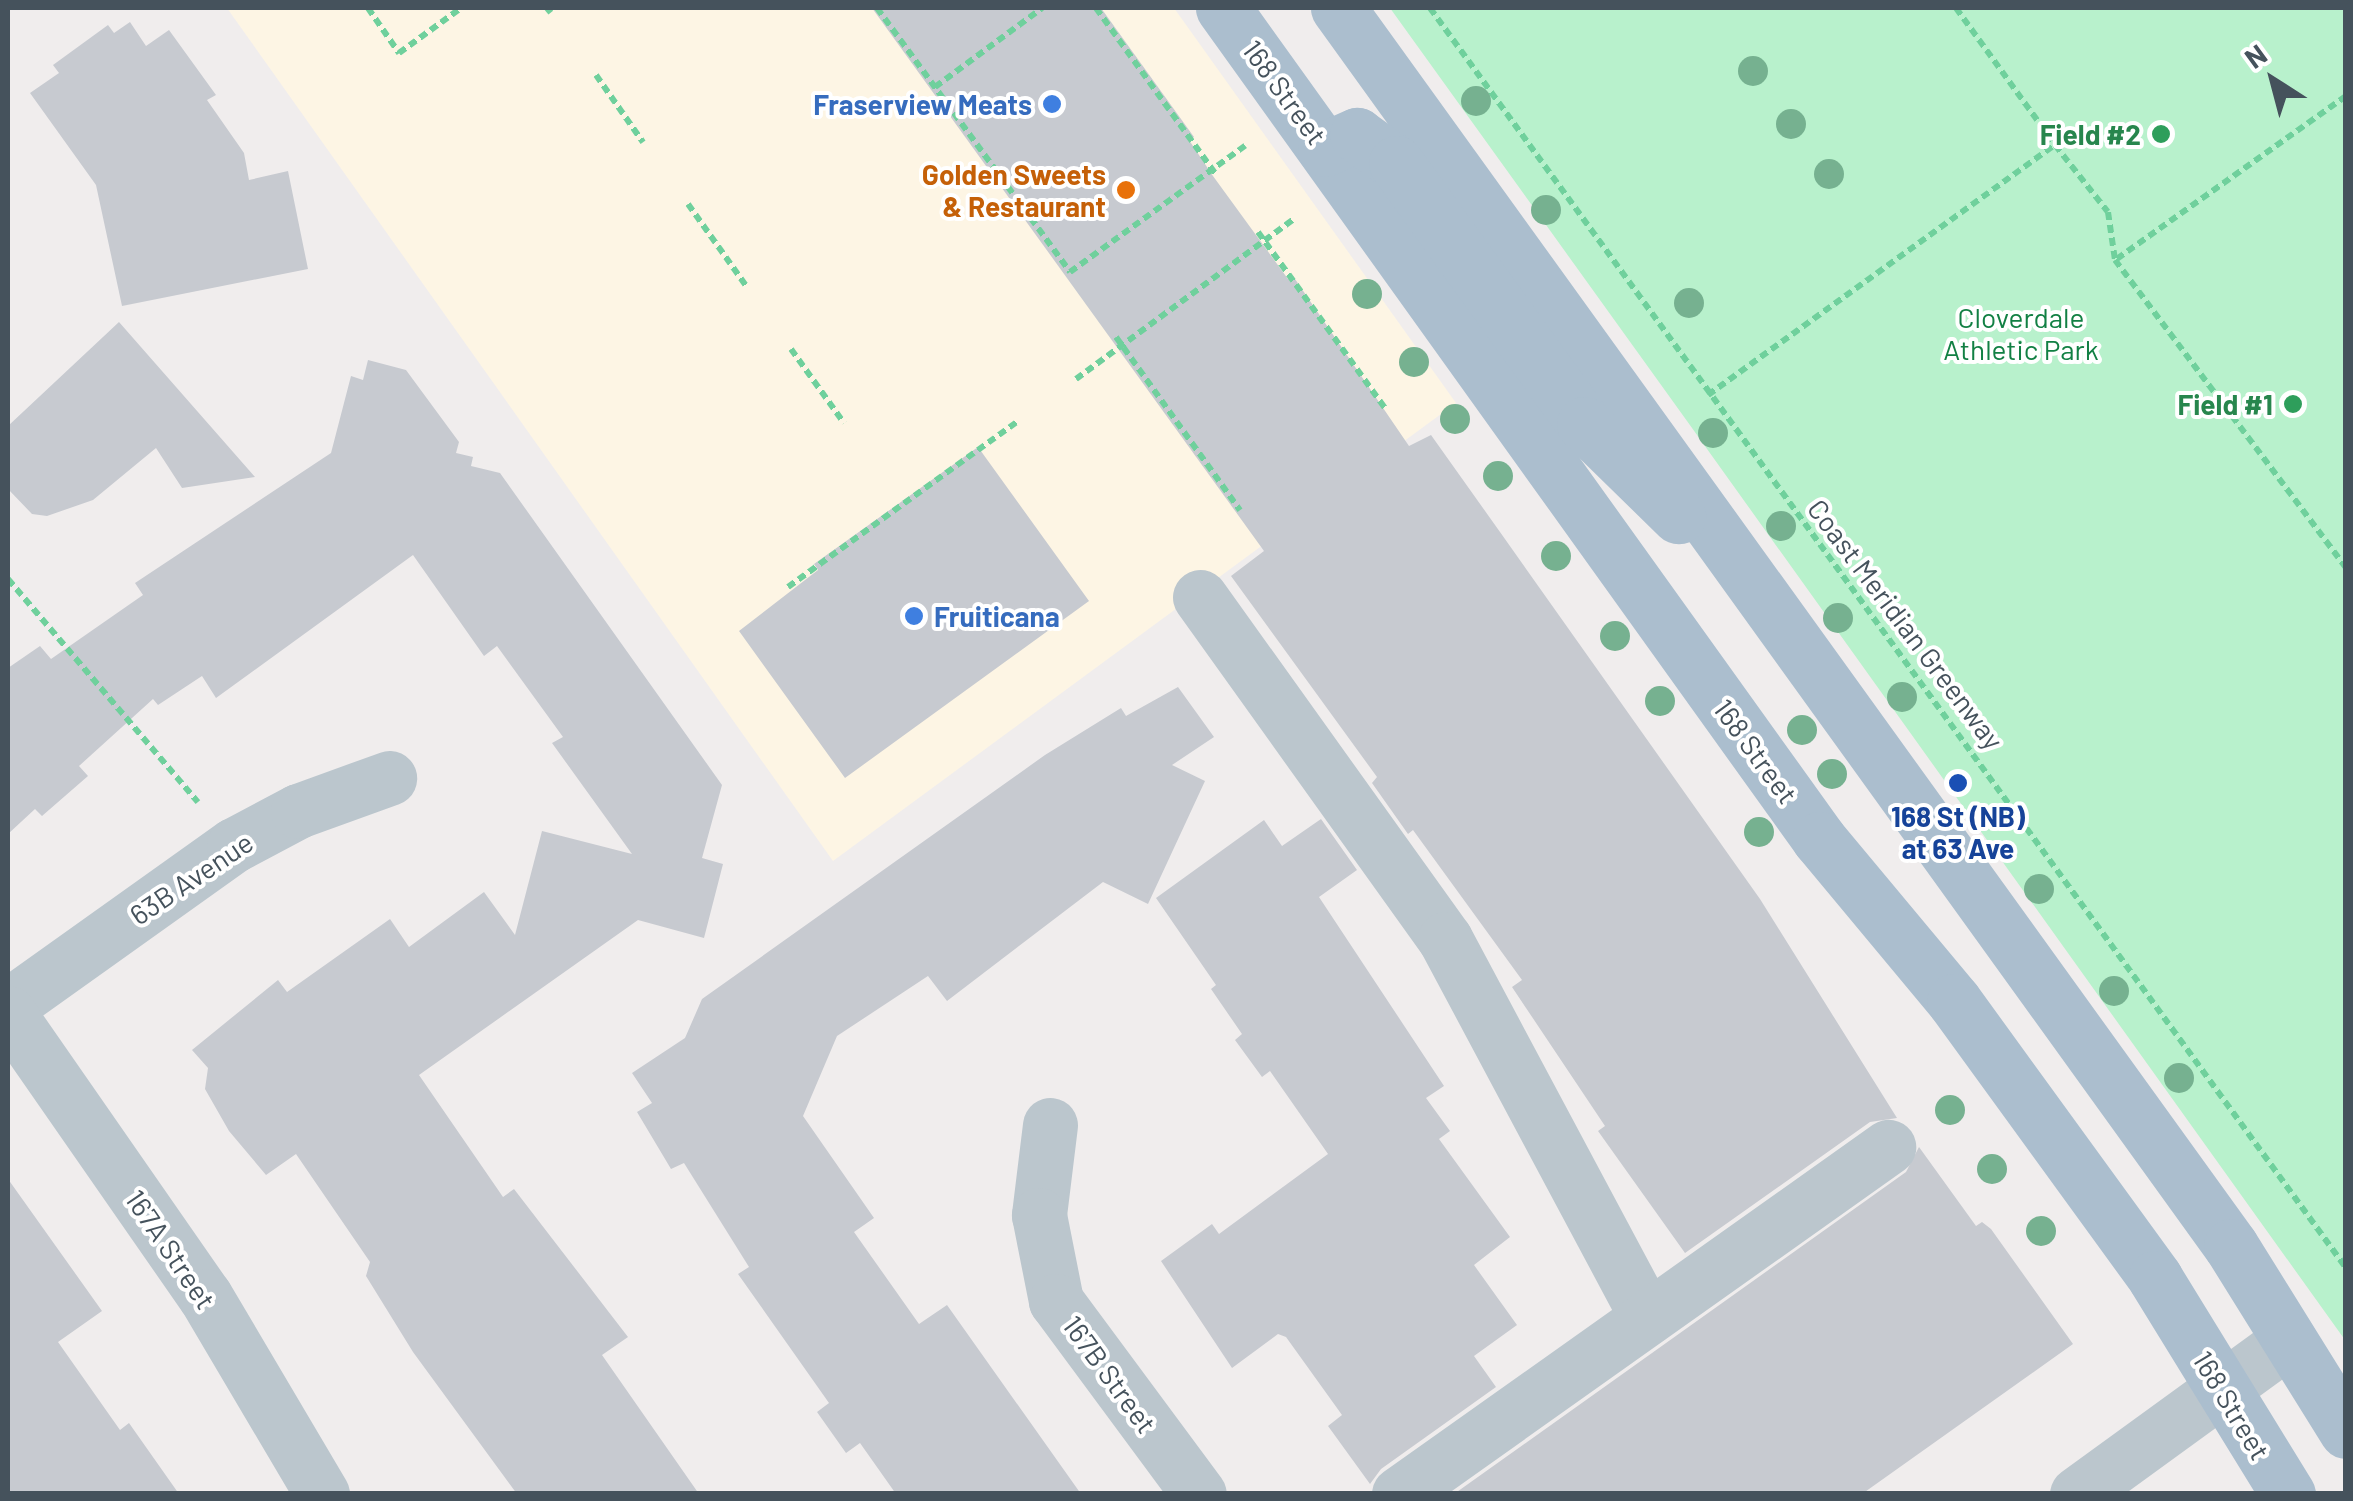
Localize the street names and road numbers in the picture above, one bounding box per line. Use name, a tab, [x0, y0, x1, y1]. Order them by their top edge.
street label: 168 Street	[1236, 33, 1334, 151]
street label: Coast Meridian Greenway	[1801, 492, 2011, 756]
street label: 168 Street	[1707, 692, 1805, 810]
street label: 63B Avenue	[123, 825, 259, 931]
street label: 167A Street	[119, 1183, 223, 1315]
street label: 167B Street	[1056, 1309, 1164, 1439]
street label: 168 Street	[2186, 1345, 2278, 1465]

